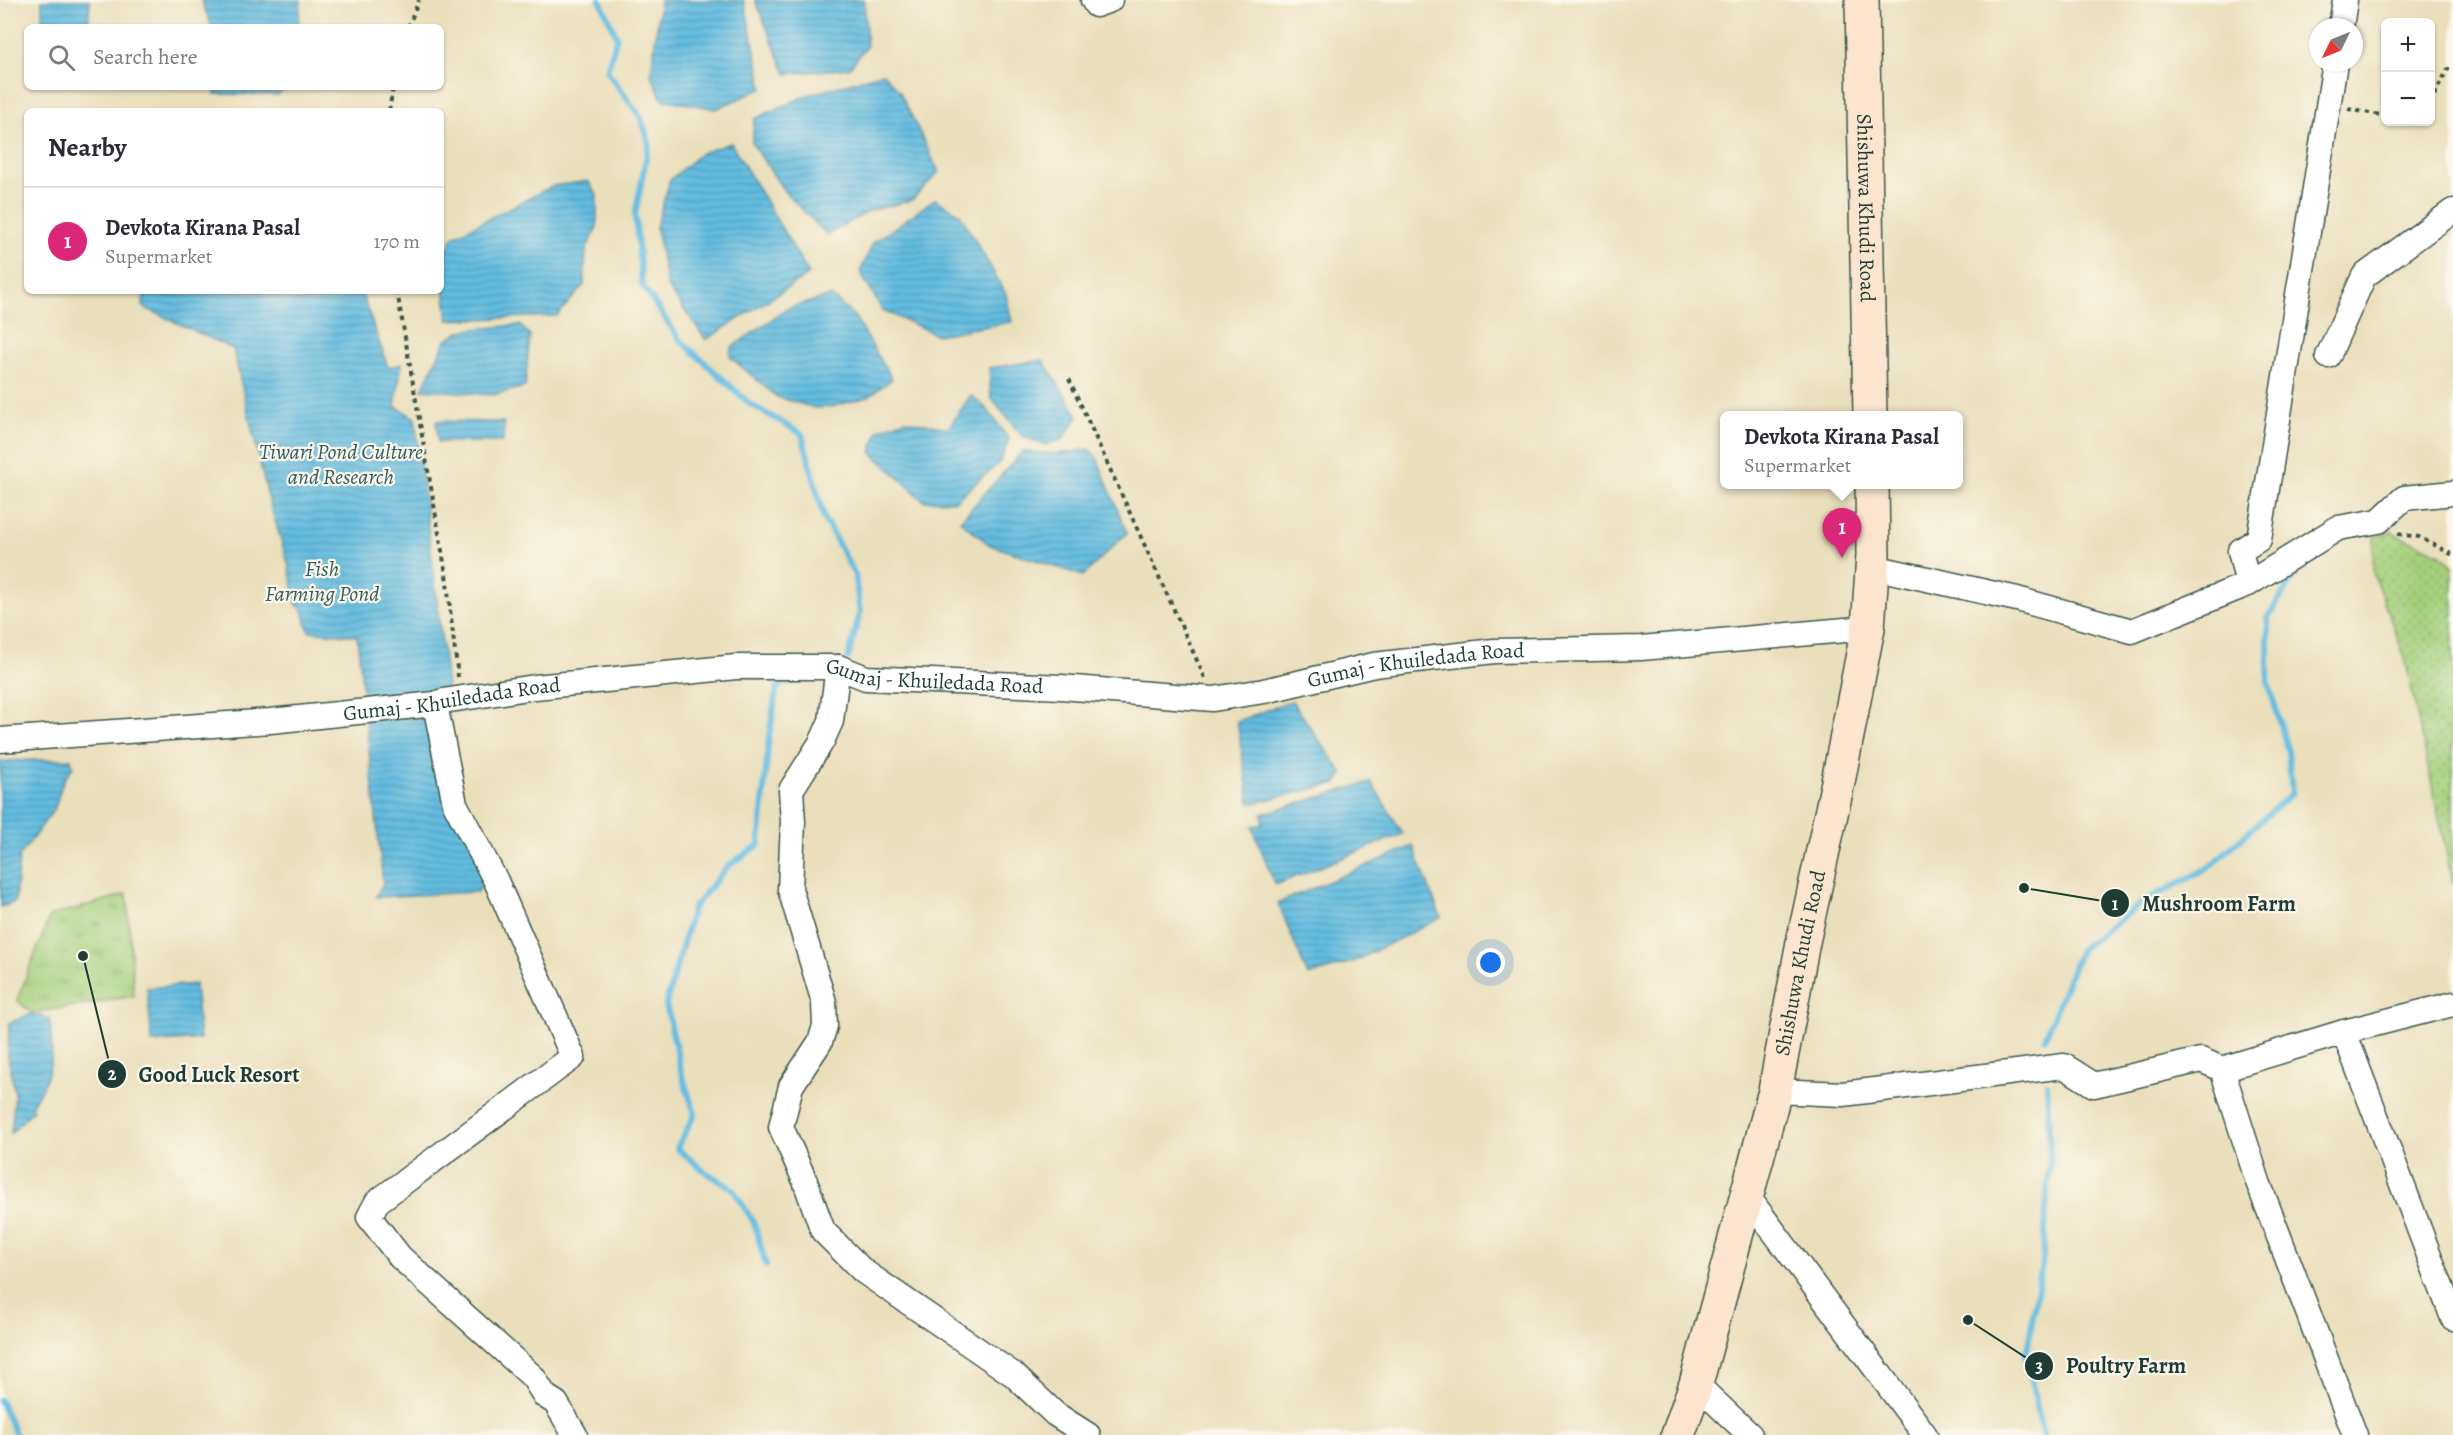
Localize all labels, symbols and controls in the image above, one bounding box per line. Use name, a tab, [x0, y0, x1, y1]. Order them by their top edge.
north arrow	[2309, 18, 2363, 72]
map controls	[2381, 18, 2435, 126]
button: +	[2381, 18, 2435, 72]
search box	[24, 24, 444, 90]
icon: search	[45, 41, 78, 74]
text: Search here	[93, 42, 198, 72]
button: −	[2381, 72, 2435, 126]
street label: Shishuwa Khudi Road	[1850, 113, 1882, 303]
text: Nearby	[48, 130, 127, 165]
text: Devkota Kirana Pasal	[105, 213, 300, 243]
text: 1	[64, 228, 71, 255]
text: 170 m	[374, 228, 420, 255]
text: Supermarket	[105, 243, 212, 270]
popup	[1720, 411, 1963, 489]
text: Devkota Kirana Pasal	[1744, 422, 1939, 452]
water label: Tiwari Pond Culture and Research	[259, 437, 423, 492]
text: Supermarket	[1744, 452, 1851, 479]
pin: 1	[1822, 508, 1862, 558]
water label: Fish Farming Pond	[265, 554, 379, 609]
street label: Gumaj - Khuiledada Road	[1304, 636, 1525, 694]
street label: Gumaj - Khuiledada Road	[826, 653, 1045, 700]
street label: Gumaj - Khuiledada Road	[342, 670, 563, 727]
street label: Shishuwa Khudi Road	[1768, 867, 1832, 1058]
callout: Mushroom Farm	[2100, 883, 2308, 923]
text: Mushroom Farm	[2142, 889, 2296, 919]
text: 1	[2112, 892, 2119, 916]
your location	[1476, 948, 1505, 977]
callout: Good Luck Resort	[97, 1054, 312, 1094]
text: Good Luck Resort	[139, 1060, 300, 1090]
text: 2	[108, 1062, 117, 1086]
callout: Poultry Farm	[2024, 1346, 2198, 1386]
text: Poultry Farm	[2066, 1351, 2186, 1381]
text: 3	[2035, 1354, 2043, 1378]

